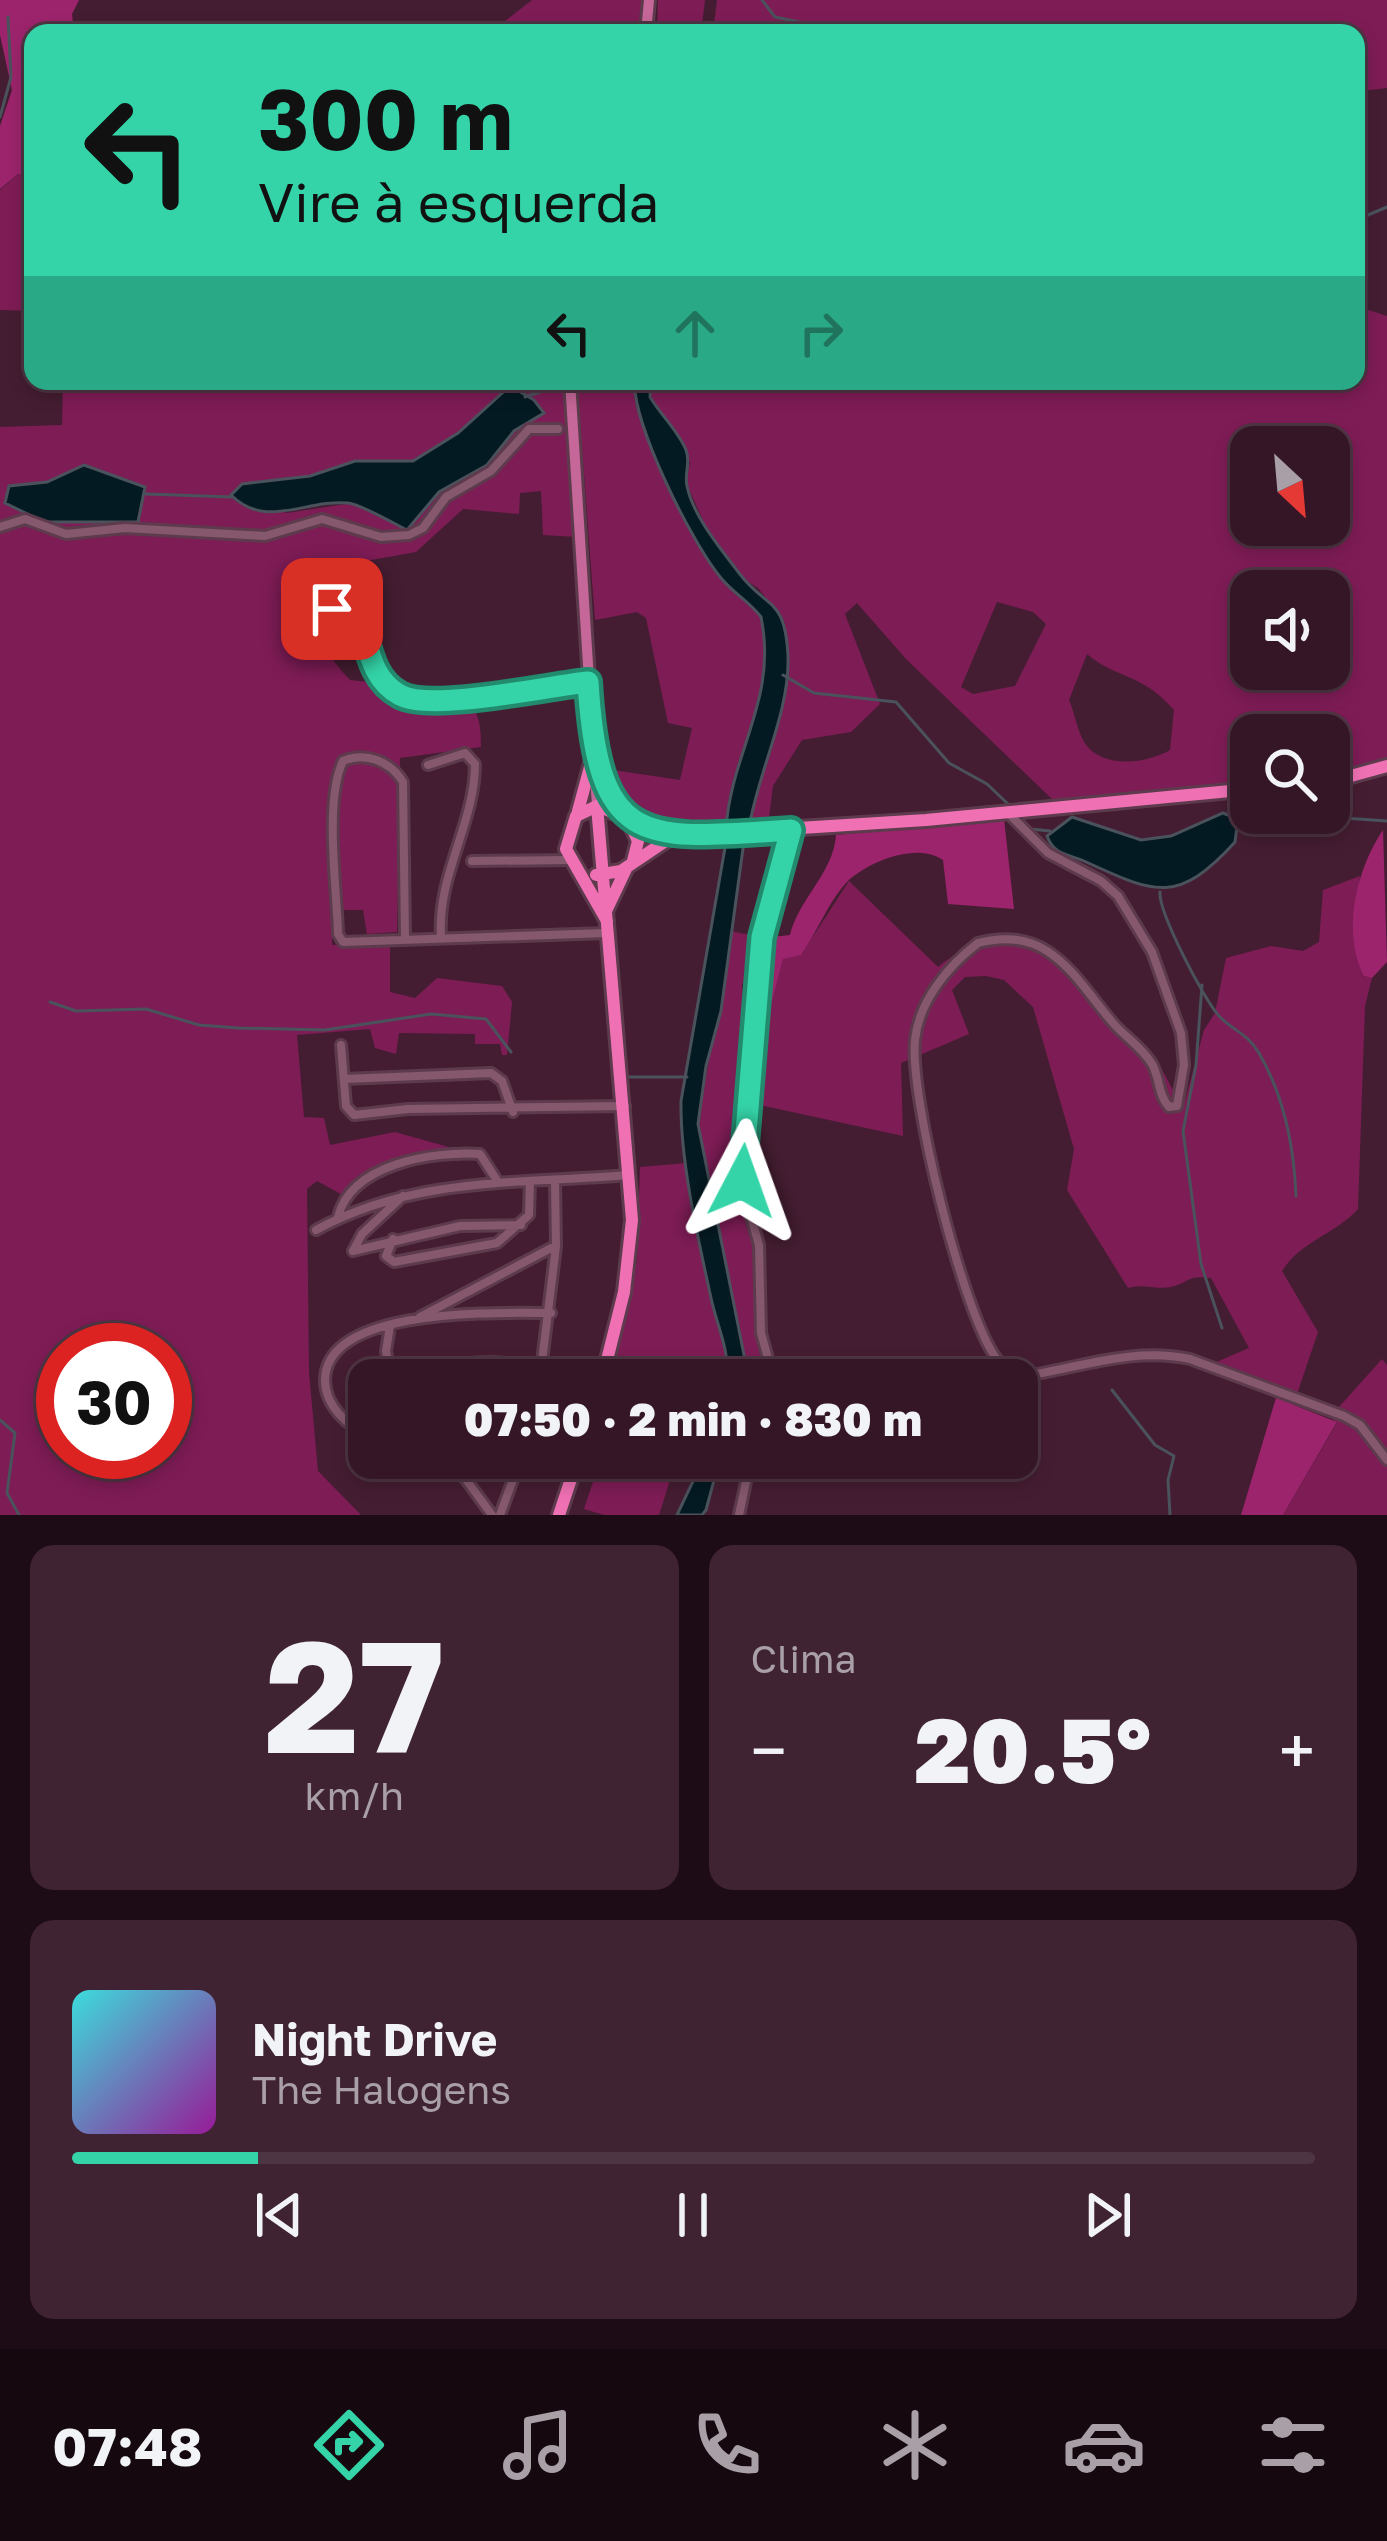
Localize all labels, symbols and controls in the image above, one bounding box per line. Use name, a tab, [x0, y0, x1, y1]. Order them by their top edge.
text: 300 m	[258, 68, 513, 168]
icon: left	[60, 72, 216, 228]
text: Vire à esquerda	[258, 169, 659, 234]
icon: left	[536, 300, 602, 366]
icon: ahead	[662, 300, 728, 366]
icon: right	[788, 300, 854, 366]
north arrow	[1230, 426, 1350, 546]
map controls	[1230, 426, 1350, 834]
pin	[281, 558, 383, 660]
button: sound	[1230, 570, 1350, 690]
icon: arrive	[299, 576, 365, 642]
button: search	[1230, 714, 1350, 834]
position arrow	[679, 1118, 805, 1244]
speed limit sign: 30	[36, 1323, 192, 1479]
text: 07:50 · 2 min · 830 m	[464, 1392, 922, 1446]
text: 27	[264, 1600, 444, 1787]
text: Clima	[751, 1635, 857, 1682]
text: 20.5°	[914, 1695, 1151, 1803]
text: −	[751, 1710, 787, 1790]
text: +	[1279, 1710, 1315, 1790]
text: km/h	[305, 1772, 404, 1819]
text: Night Drive	[252, 2012, 497, 2066]
text: The Halogens	[252, 2066, 511, 2113]
icon: previous	[246, 2182, 312, 2248]
icon: pause	[660, 2182, 726, 2248]
icon: next	[1075, 2182, 1141, 2248]
icon: directions	[307, 2403, 391, 2487]
icon: music	[496, 2403, 580, 2487]
icon: phone	[685, 2403, 769, 2487]
icon: climate	[873, 2403, 957, 2487]
icon: car	[1062, 2403, 1146, 2487]
icon: filters	[1251, 2403, 1335, 2487]
text: 07:48	[52, 2413, 202, 2478]

